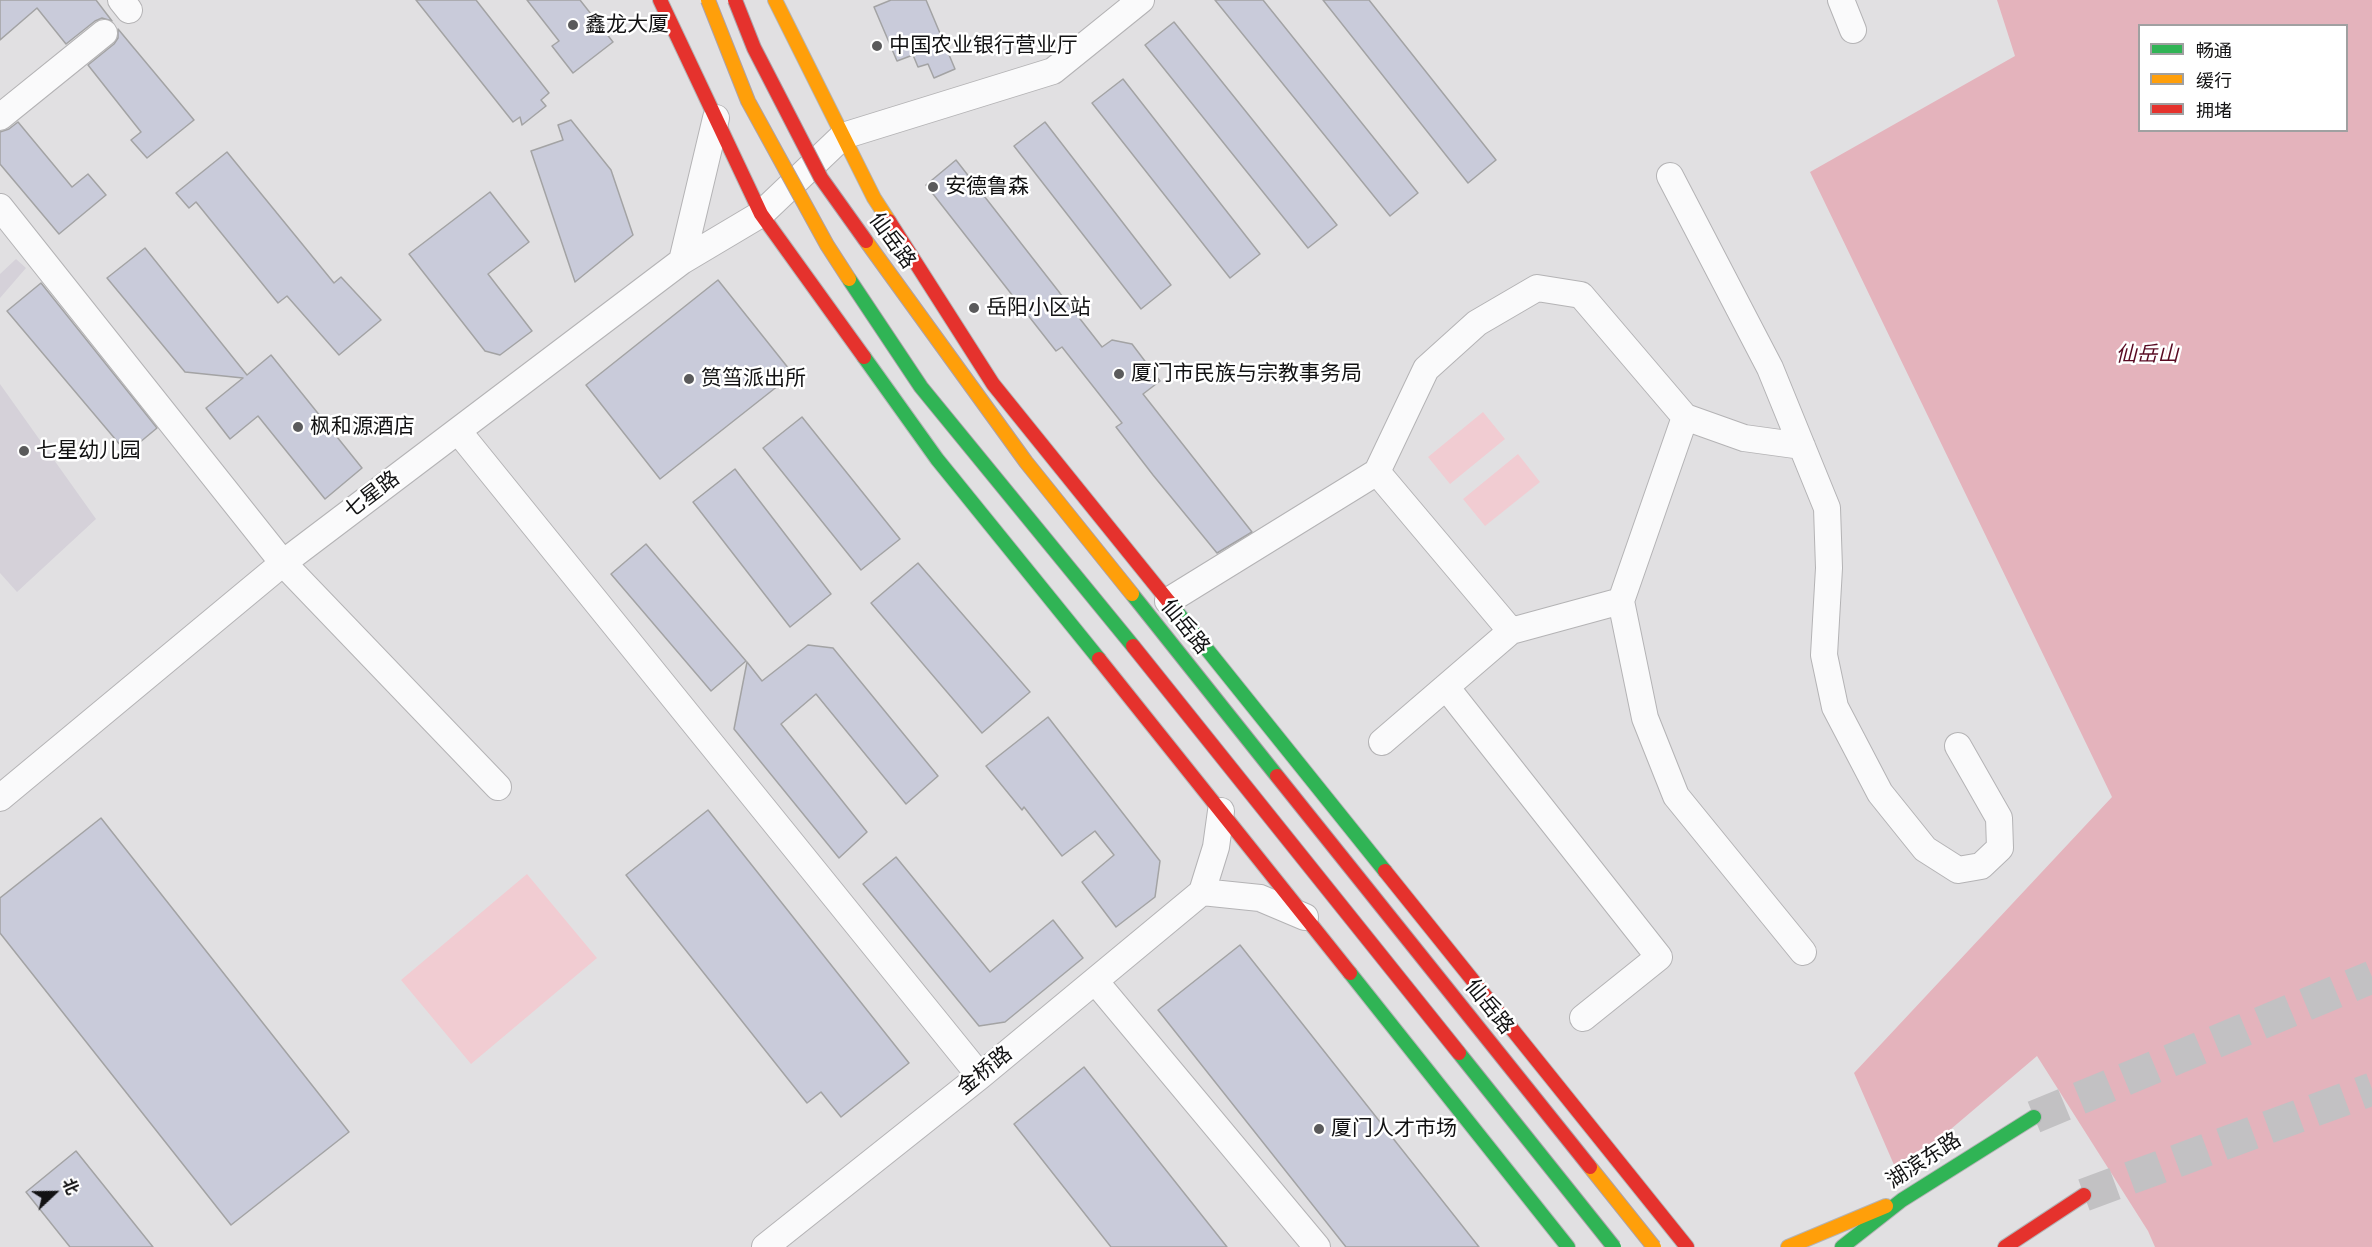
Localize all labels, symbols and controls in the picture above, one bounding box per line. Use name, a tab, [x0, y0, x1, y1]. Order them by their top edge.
place label: 鑫龙大厦	[585, 12, 669, 38]
marker: 鑫龙大厦	[566, 18, 580, 32]
legend	[2138, 24, 2348, 132]
place label: 中国农业银行营业厅	[889, 33, 1078, 59]
marker: 中国农业银行营业厅	[870, 39, 884, 53]
text: 畅通	[2196, 39, 2232, 62]
text: 缓行	[2196, 69, 2232, 92]
text: 拥堵	[2196, 99, 2232, 122]
place label: 安德鲁森	[945, 174, 1029, 200]
marker: 安德鲁森	[926, 180, 940, 194]
street label: 仙岳路	[863, 208, 921, 274]
place label: 岳阳小区站	[986, 295, 1091, 321]
marker: 岳阳小区站	[967, 301, 981, 315]
park label: 仙岳山	[2116, 342, 2178, 368]
place label: 厦门市民族与宗教事务局	[1131, 361, 1362, 387]
place label: 筼筜派出所	[701, 366, 806, 392]
marker: 厦门市民族与宗教事务局	[1112, 367, 1126, 381]
marker: 筼筜派出所	[682, 372, 696, 386]
place label: 枫和源酒店	[310, 414, 415, 440]
marker: 枫和源酒店	[291, 420, 305, 434]
place label: 七星幼儿园	[36, 438, 141, 464]
marker: 七星幼儿园	[17, 444, 31, 458]
street label: 七星路	[339, 466, 405, 524]
street label: 仙岳路	[1155, 595, 1215, 659]
street label: 仙岳路	[1459, 975, 1519, 1039]
street label: 金桥路	[953, 1041, 1017, 1101]
place label: 厦门人才市场	[1331, 1116, 1457, 1142]
marker: 厦门人才市场	[1312, 1122, 1326, 1136]
street label: 湖滨东路	[1882, 1128, 1966, 1194]
north arrow	[24, 1163, 84, 1223]
text: 北	[58, 1175, 83, 1197]

